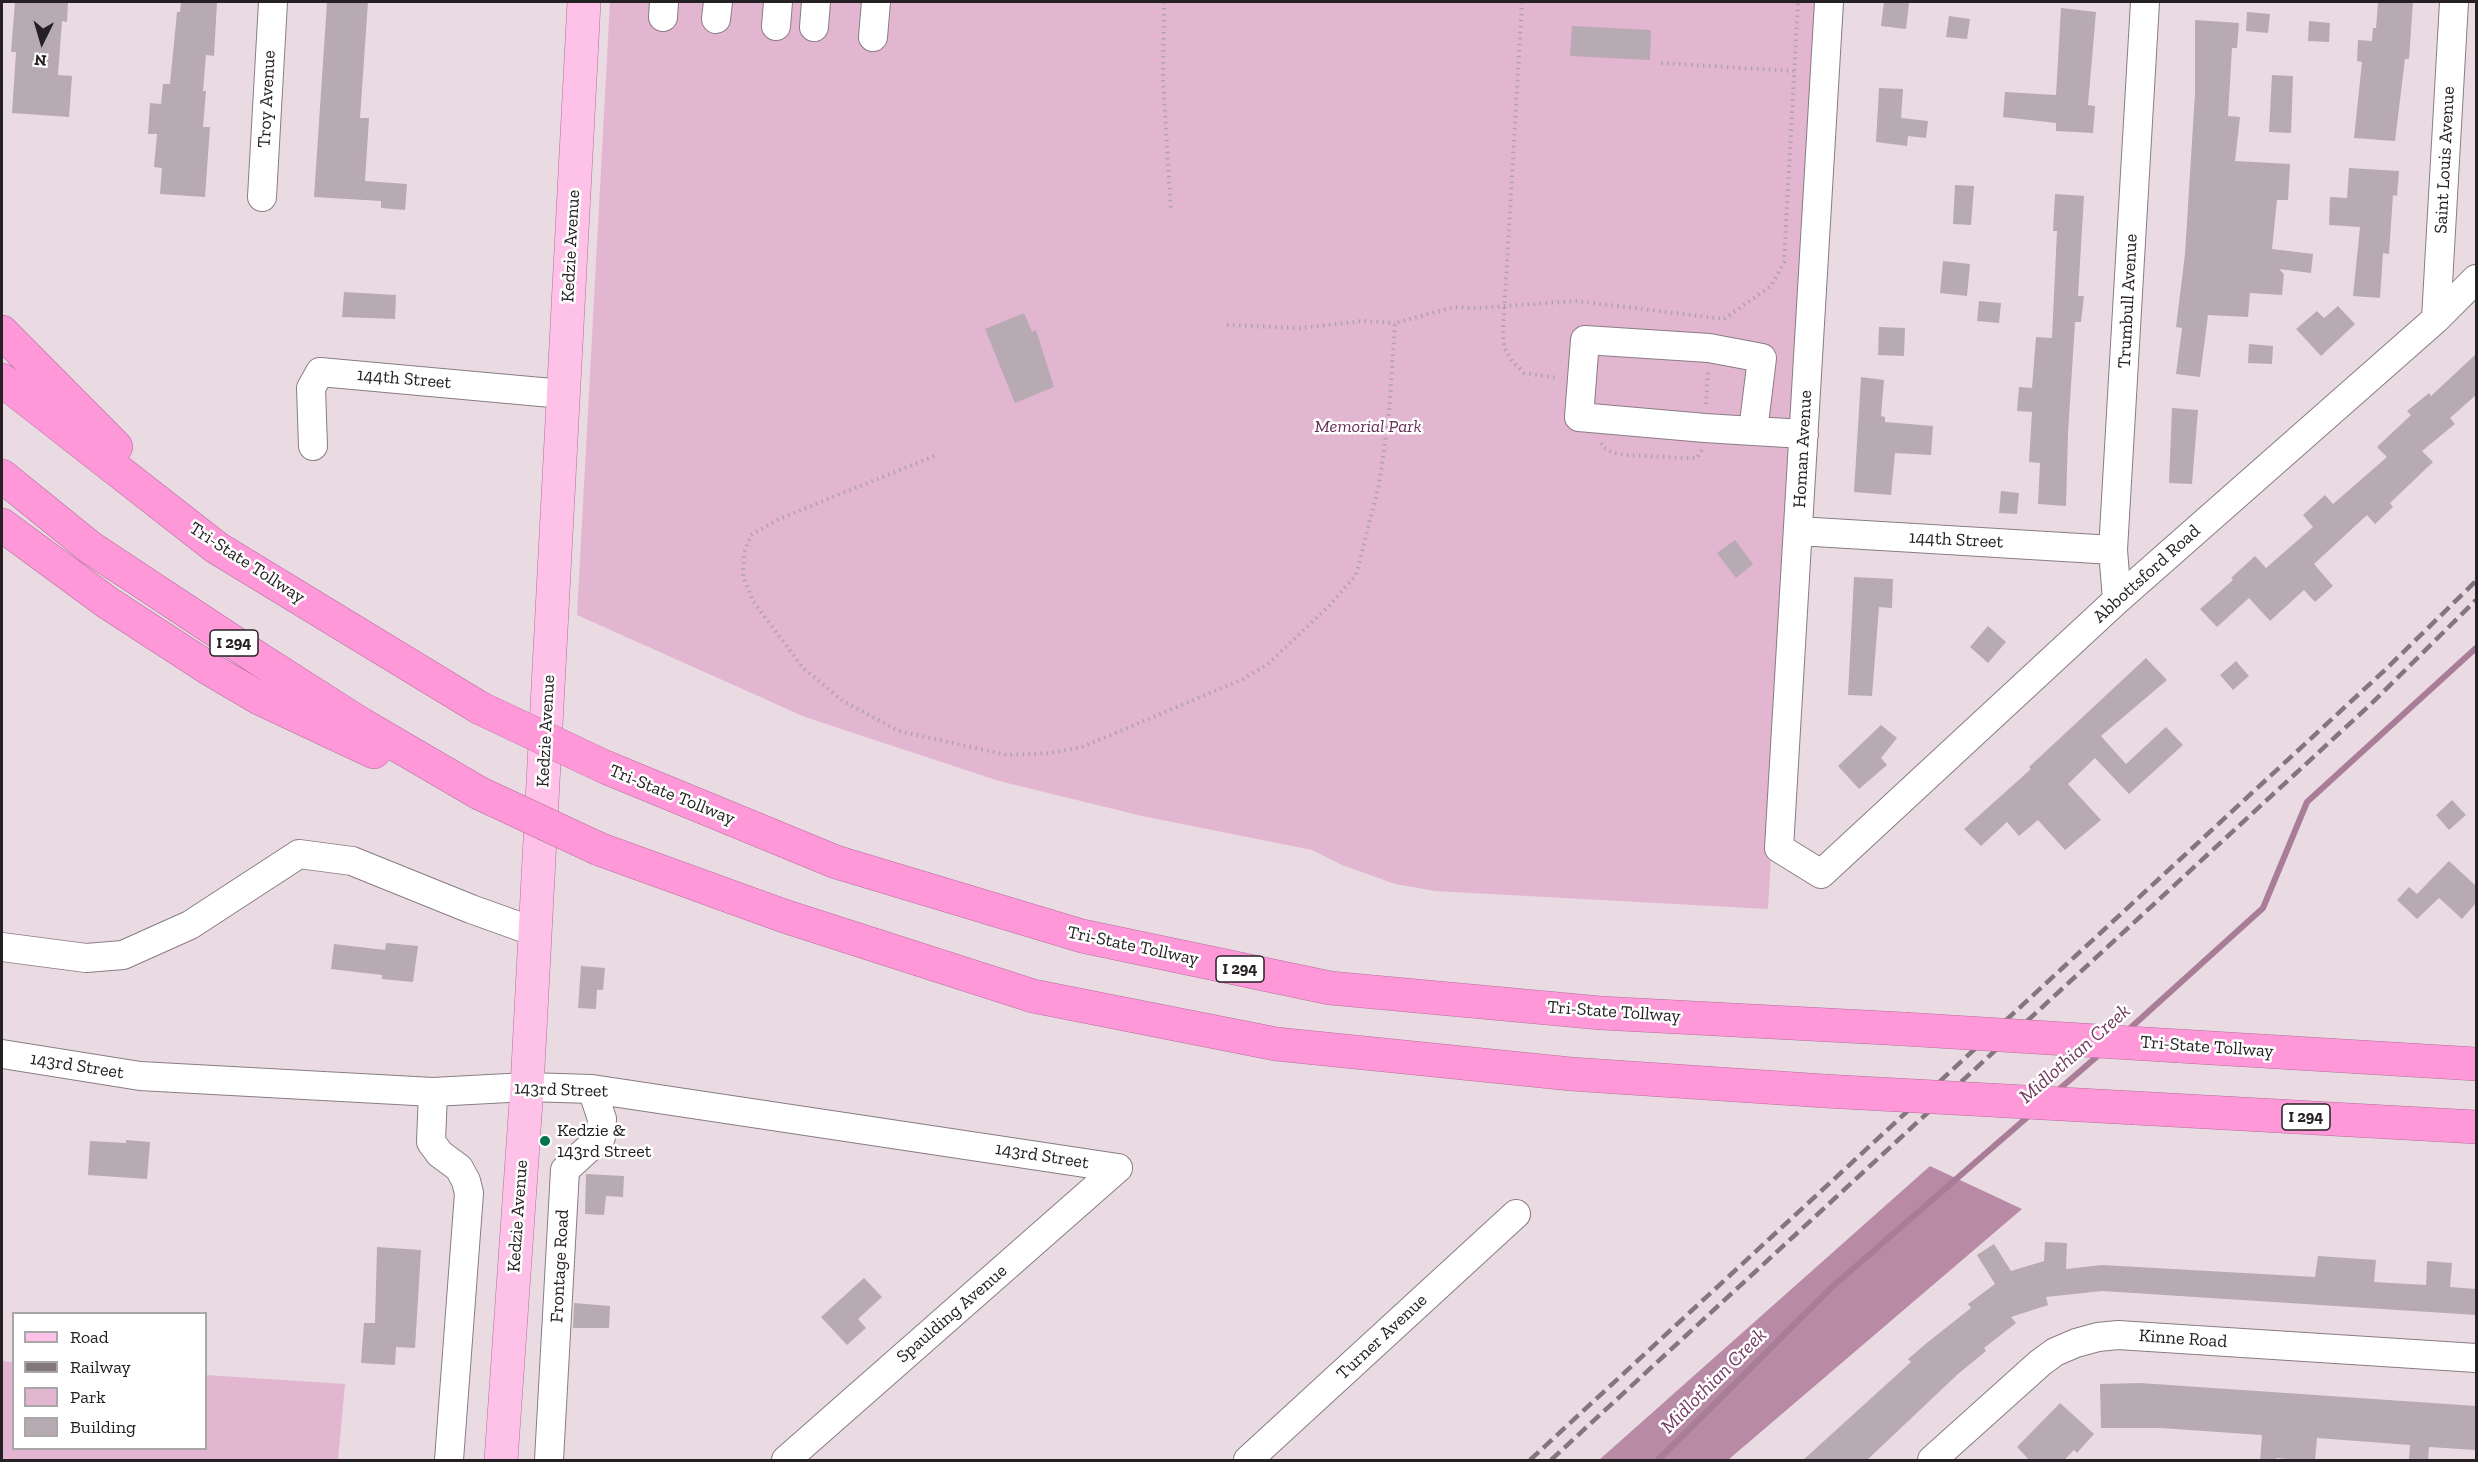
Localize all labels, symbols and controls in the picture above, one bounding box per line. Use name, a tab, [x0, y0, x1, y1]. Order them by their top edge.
north arrow	[12, 12, 72, 72]
text: N	[34, 50, 47, 70]
street label: Troy Avenue	[254, 50, 280, 148]
street label: Saint Louis Avenue	[2430, 86, 2460, 234]
street label: Kedzie Avenue	[557, 189, 585, 303]
street label: Trumbull Avenue	[2114, 233, 2142, 369]
street label: 144th Street	[356, 364, 452, 394]
street label: Homan Avenue	[1789, 389, 1817, 509]
park label: Memorial Park	[1315, 416, 1421, 438]
street label: Tri-State Tollway	[185, 518, 309, 608]
street label: Abbottsford Road	[2089, 520, 2205, 628]
street label: 144th Street	[1908, 527, 2004, 553]
road number: I 294	[210, 630, 258, 656]
street label: Kedzie Avenue	[532, 674, 560, 788]
street label: Tri-State Tollway	[606, 760, 738, 830]
street label: Tri-State Tollway	[1065, 922, 1201, 970]
road number: I 294	[1216, 956, 1264, 982]
street label: Tri-State Tollway	[1547, 997, 1681, 1027]
water label: Midlothian Creek	[2015, 999, 2135, 1109]
street label: Tri-State Tollway	[2140, 1032, 2274, 1062]
street label: 143rd Street	[29, 1048, 125, 1084]
street label: 143rd Street	[513, 1078, 609, 1102]
road number: I 294	[2282, 1104, 2330, 1130]
place label: Kedzie & 143rd Street	[557, 1120, 651, 1162]
marker: Kedzie & 143rd Street	[538, 1134, 552, 1148]
street label: 143rd Street	[994, 1138, 1090, 1174]
street label: Kedzie Avenue	[503, 1159, 533, 1273]
street label: Frontage Road	[546, 1209, 574, 1323]
street label: Spaulding Avenue	[892, 1260, 1012, 1368]
street label: Turner Avenue	[1332, 1289, 1432, 1385]
legend	[12, 1312, 207, 1450]
water label: Midlothian Creek	[1656, 1323, 1772, 1439]
street label: Kinne Road	[2138, 1325, 2228, 1353]
text: Road	[70, 1326, 109, 1348]
text: Railway	[70, 1356, 131, 1378]
text: Park	[70, 1386, 106, 1408]
text: Building	[70, 1416, 136, 1438]

